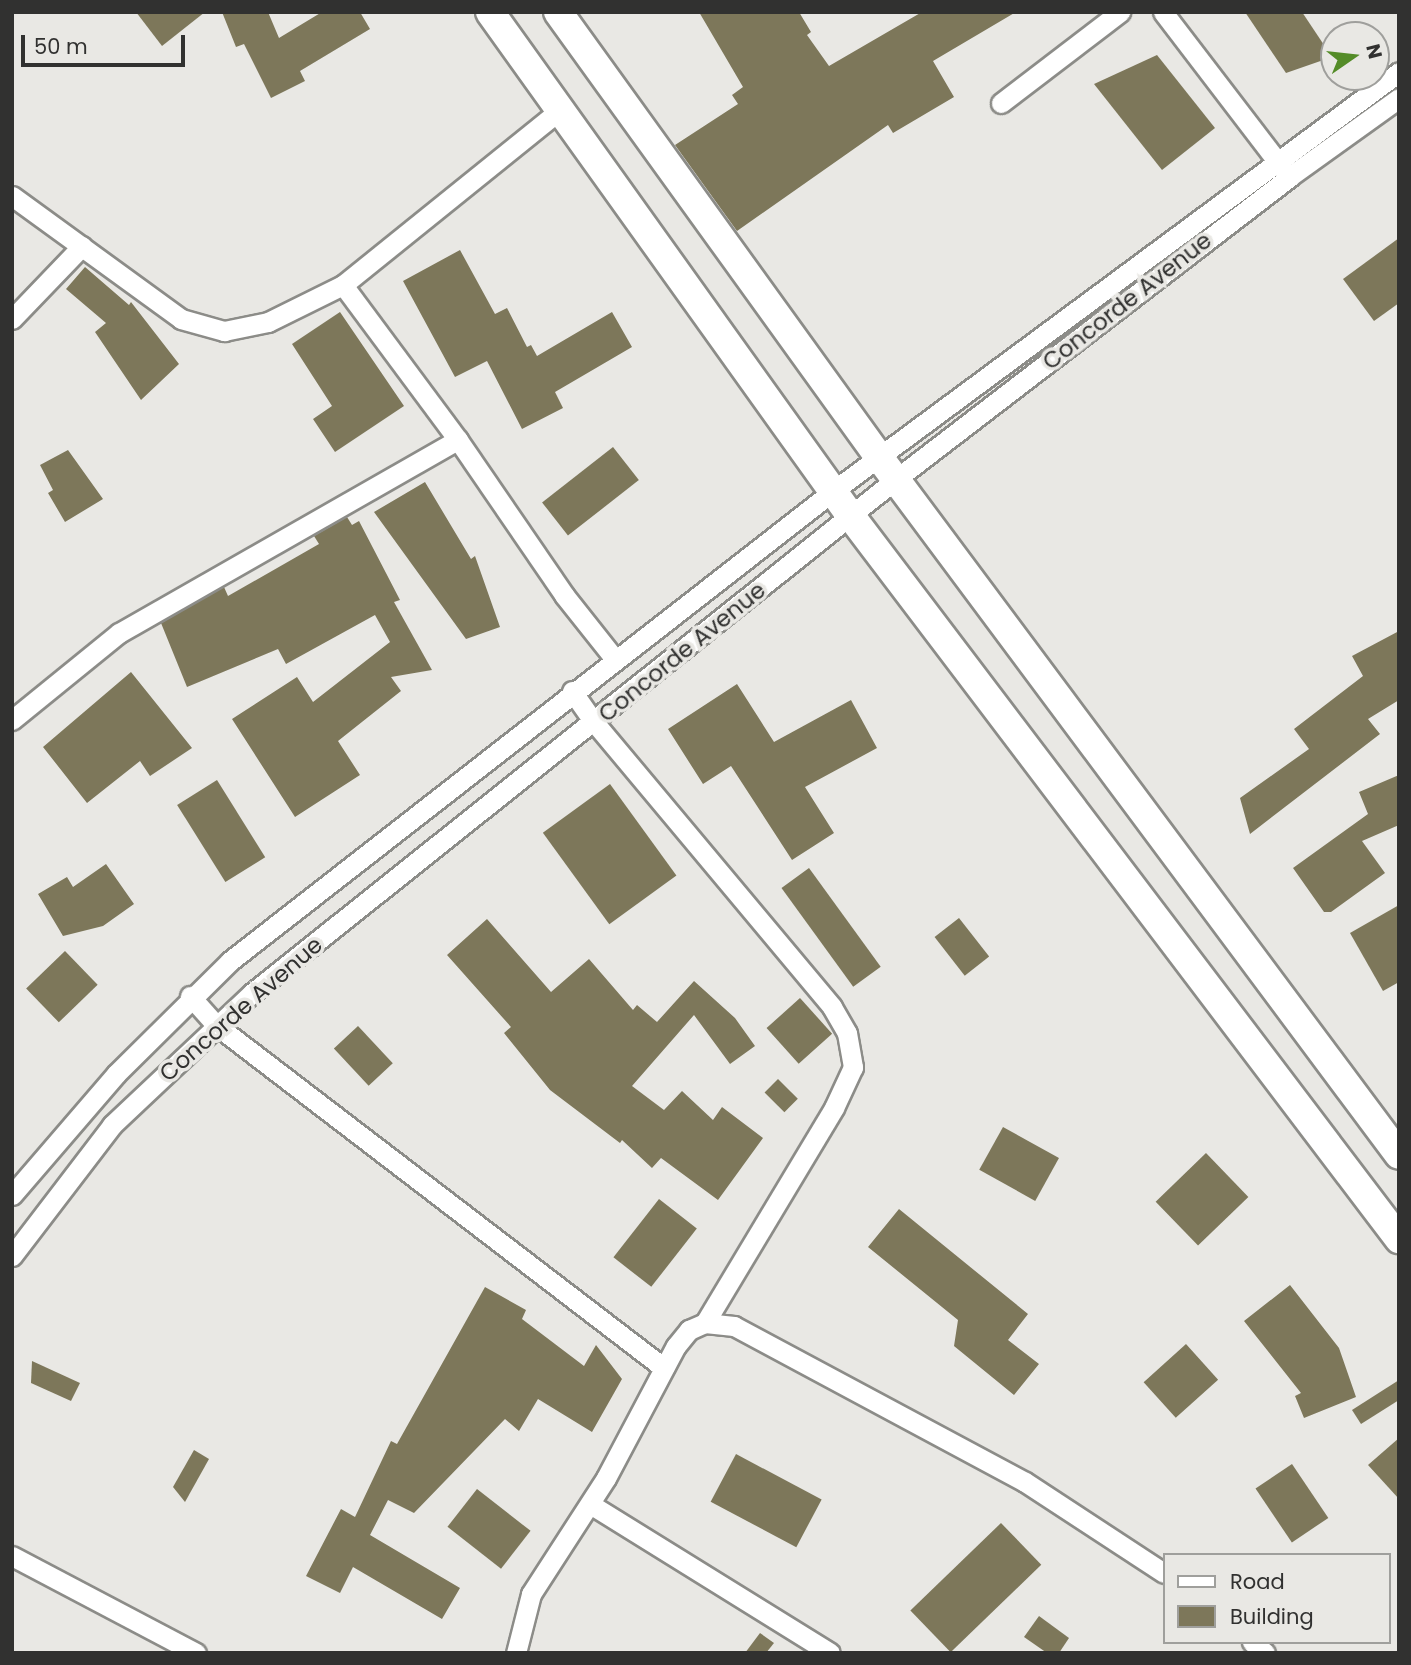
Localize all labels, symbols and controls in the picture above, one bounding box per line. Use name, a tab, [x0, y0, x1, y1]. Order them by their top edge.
scale bar	[24, 21, 189, 65]
north arrow	[1320, 21, 1390, 91]
text: 50 m	[34, 32, 88, 61]
text: N	[1359, 41, 1389, 61]
street label: Concorde Avenue	[1037, 226, 1217, 376]
street label: Concorde Avenue	[593, 576, 771, 728]
street label: Concorde Avenue	[154, 931, 328, 1087]
legend	[1162, 1553, 1390, 1644]
text: Road	[1230, 1567, 1285, 1596]
text: Building	[1230, 1602, 1314, 1631]

